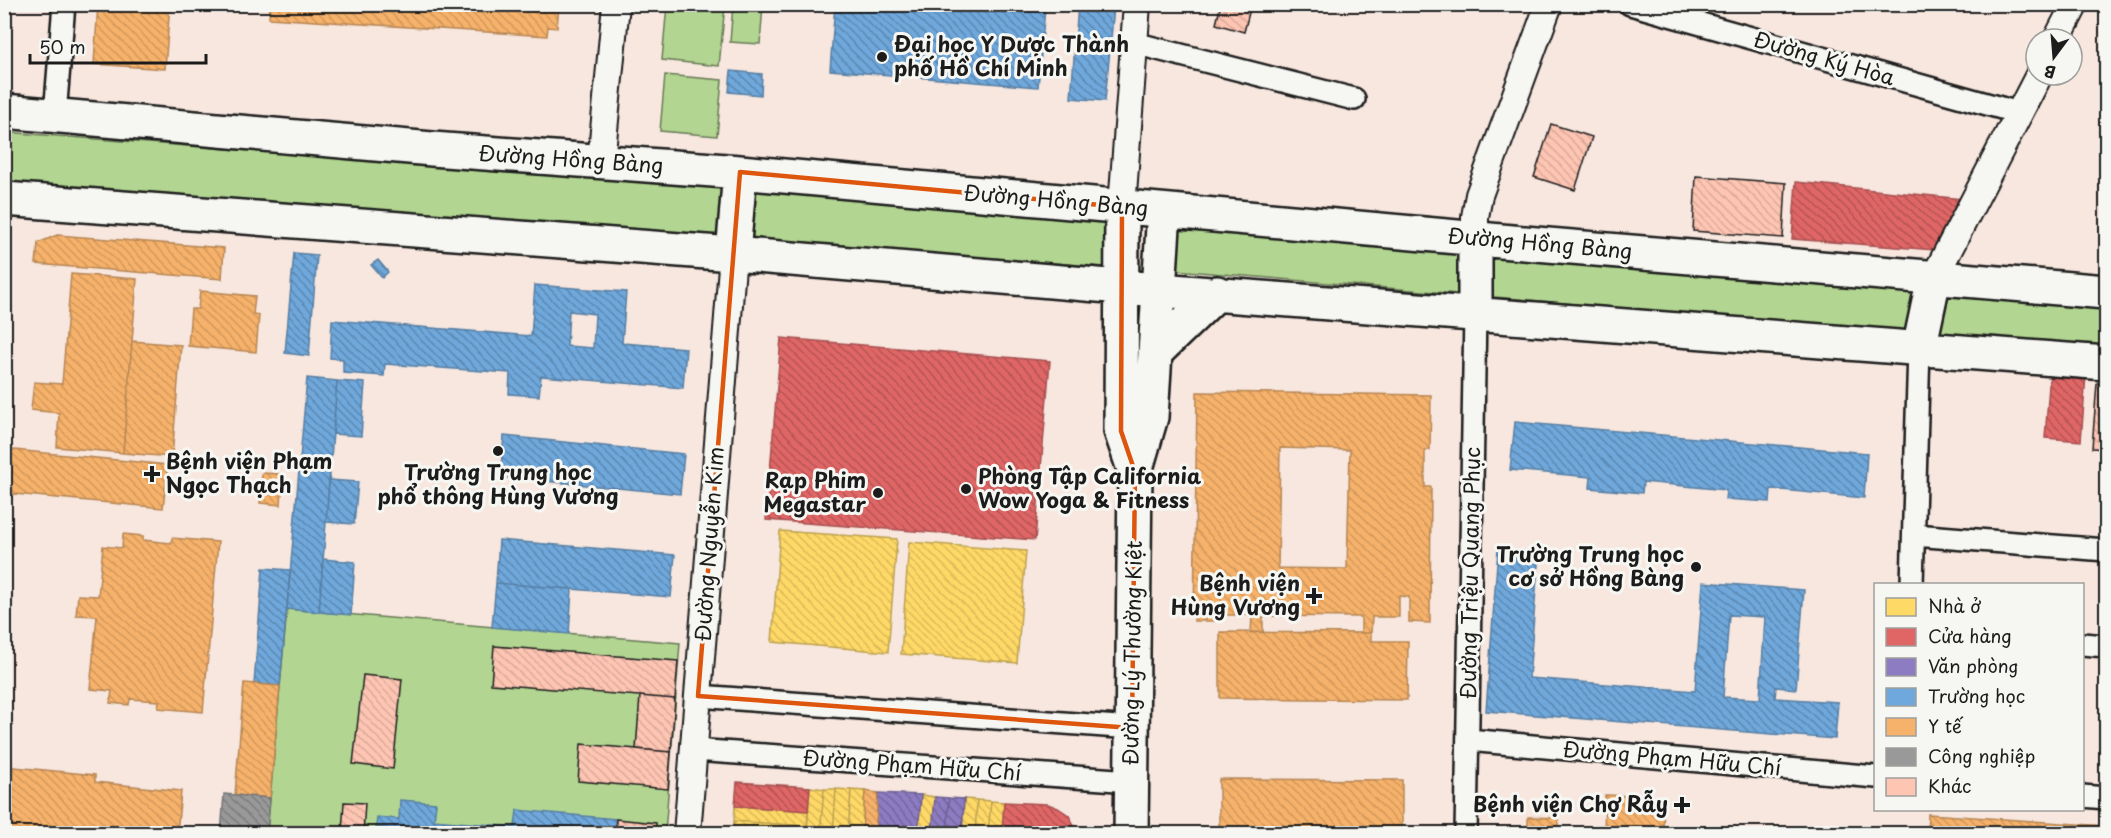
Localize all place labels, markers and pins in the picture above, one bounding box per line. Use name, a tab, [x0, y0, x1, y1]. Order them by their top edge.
place label: Đại học Y Dược Thành phố Hồ Chí Minh	[894, 27, 1129, 83]
marker: Đại học Y Dược Thành phố Hồ Chí Minh	[875, 50, 889, 64]
place label: Bệnh viện Phạm Ngọc Thạch	[166, 444, 332, 500]
marker: Trường Trung học phổ thông Hùng Vương	[491, 444, 505, 458]
place label: Trường Trung học phổ thông Hùng Vương	[377, 455, 619, 511]
place label: Phòng Tập California Wow Yoga & Fitness	[978, 459, 1202, 515]
place label: Rạp Phim Megastar	[764, 463, 866, 519]
marker: Bệnh viện Phạm Ngọc Thạch	[143, 465, 161, 483]
marker: Phòng Tập California Wow Yoga & Fitness	[959, 482, 973, 496]
marker: Rạp Phim Megastar	[871, 486, 885, 500]
place label: Trường Trung học cơ sở Hồng Bàng	[1496, 537, 1684, 593]
marker: Trường Trung học cơ sở Hồng Bàng	[1689, 560, 1703, 574]
place label: Bệnh viện Hùng Vương	[1171, 566, 1300, 622]
marker: Bệnh viện Hùng Vương	[1305, 587, 1323, 605]
place label: Bệnh viện Chợ Rẫy	[1473, 787, 1668, 819]
marker: Bệnh viện Chợ Rẫy	[1673, 796, 1691, 814]

